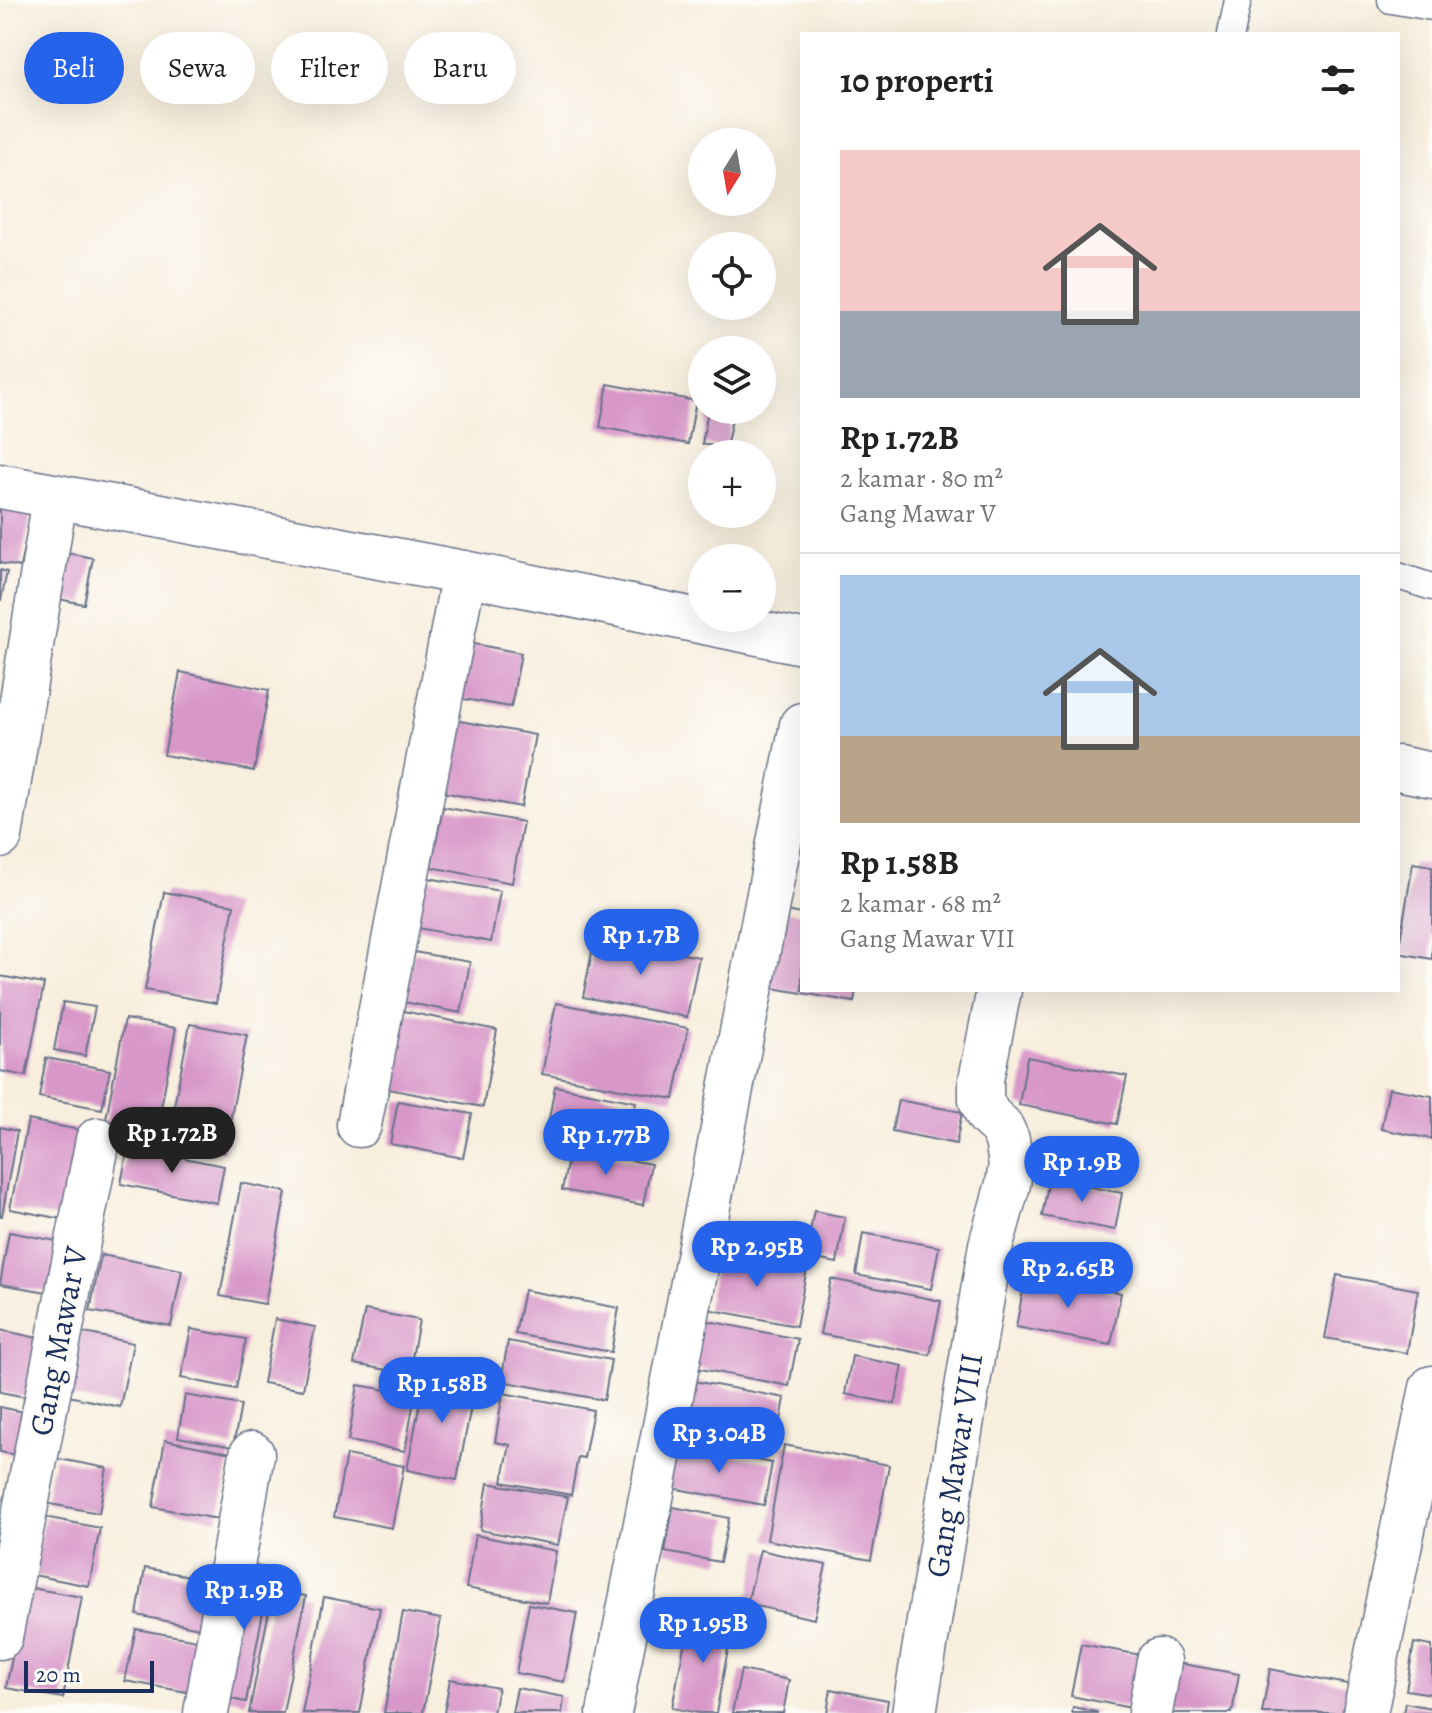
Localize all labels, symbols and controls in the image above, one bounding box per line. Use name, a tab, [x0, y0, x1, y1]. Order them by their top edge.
chip: Beli	[24, 32, 124, 104]
chip: Sewa	[140, 32, 255, 104]
chip: Filter	[271, 32, 388, 104]
chip: Baru	[404, 32, 516, 104]
text: 10 properti	[840, 57, 994, 104]
icon: filters	[1316, 58, 1360, 102]
north arrow	[688, 128, 776, 216]
map controls	[688, 128, 776, 632]
icon: home	[1028, 202, 1172, 346]
button: locate	[688, 232, 776, 320]
button: layers	[688, 336, 776, 424]
text: Rp 1.72B	[840, 414, 959, 461]
button: +	[688, 440, 776, 528]
text: 2 kamar · 80 m²	[840, 461, 1003, 496]
text: Gang Mawar V	[840, 496, 996, 531]
button: −	[688, 544, 776, 632]
icon: home	[1028, 627, 1172, 771]
text: Rp 1.58B	[840, 839, 959, 886]
text: 2 kamar · 68 m²	[840, 886, 1001, 921]
pin: Rp 1.7B	[567, 909, 715, 977]
text: Rp 1.7B	[602, 917, 680, 952]
text: Gang Mawar VII	[840, 921, 1015, 956]
pin: Rp 1.72B	[89, 1107, 255, 1175]
pin: Rp 1.77B	[523, 1109, 689, 1177]
text: Rp 1.72B	[126, 1115, 218, 1150]
text: Rp 1.77B	[561, 1117, 651, 1152]
pin: Rp 1.9B	[1008, 1136, 1156, 1204]
text: Rp 1.9B	[1042, 1144, 1122, 1179]
pin: Rp 2.95B	[674, 1221, 840, 1289]
text: Rp 2.95B	[710, 1229, 804, 1264]
street label: Gang Mawar V	[18, 1242, 98, 1439]
pin: Rp 2.65B	[985, 1242, 1151, 1310]
text: Rp 2.65B	[1021, 1250, 1115, 1285]
street label: Gang Mawar VIII	[915, 1350, 993, 1580]
pin: Rp 1.58B	[359, 1357, 525, 1425]
text: Rp 1.58B	[397, 1365, 487, 1400]
pin: Rp 3.04B	[636, 1407, 802, 1475]
text: Rp 3.04B	[672, 1415, 766, 1450]
pin: Rp 1.9B	[170, 1564, 318, 1632]
text: Rp 1.9B	[204, 1572, 284, 1607]
pin: Rp 1.95B	[620, 1597, 786, 1665]
text: Rp 1.95B	[658, 1605, 748, 1640]
scale bar	[24, 1657, 154, 1693]
text: 20 m	[36, 1660, 81, 1690]

